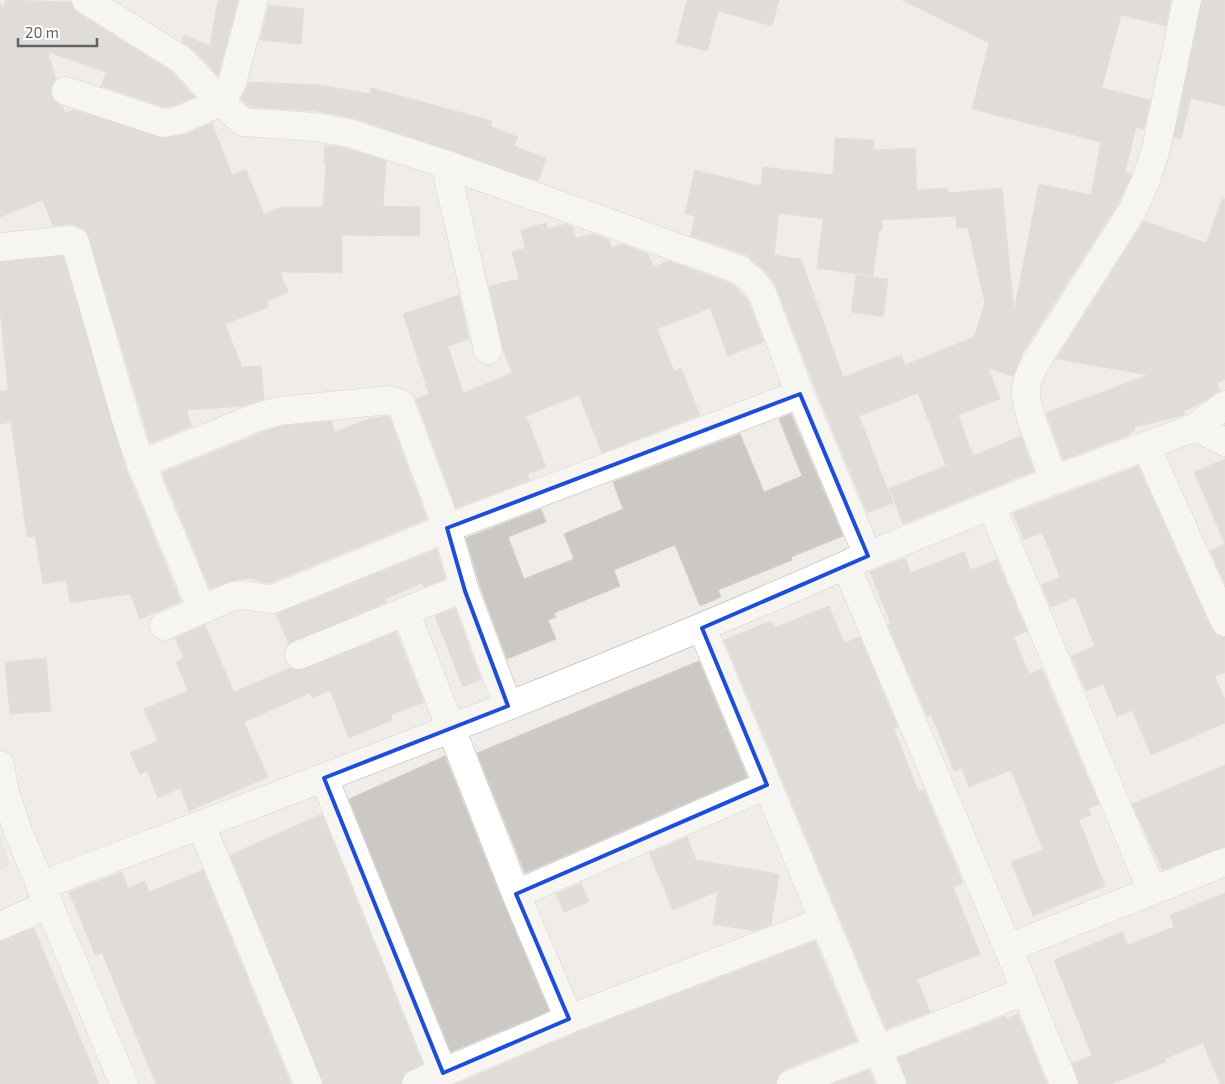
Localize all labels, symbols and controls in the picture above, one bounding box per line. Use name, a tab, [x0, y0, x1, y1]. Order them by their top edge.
scale bar	[18, 15, 96, 47]
text: 20 m	[25, 23, 59, 41]

